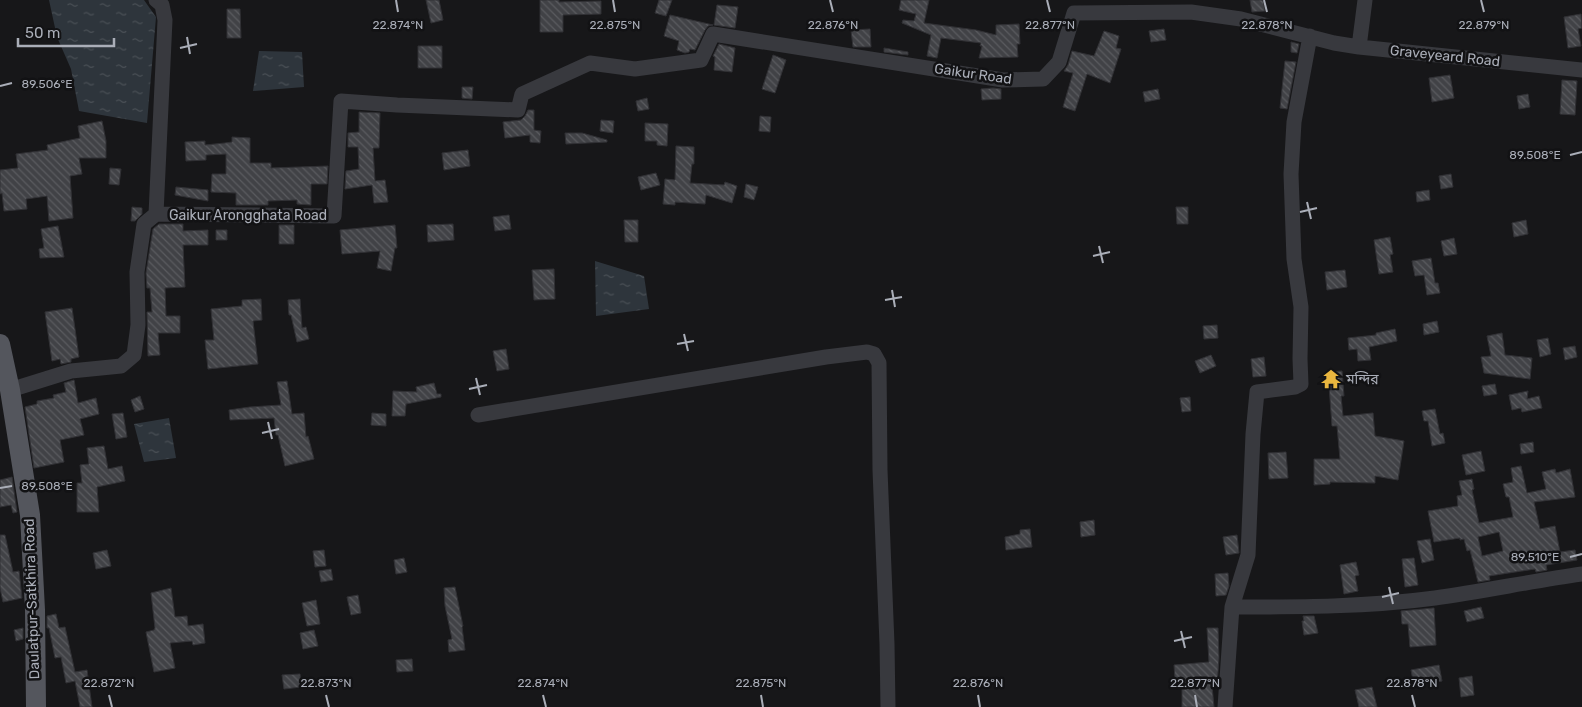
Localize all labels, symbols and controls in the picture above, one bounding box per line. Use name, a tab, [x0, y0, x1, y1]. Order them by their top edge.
scale bar	[18, 15, 114, 47]
text: 22.874°N	[373, 18, 423, 32]
text: 22.875°N	[590, 18, 640, 32]
text: 22.876°N	[808, 18, 858, 32]
text: 22.877°N	[1025, 18, 1075, 32]
text: 22.878°N	[1241, 18, 1293, 32]
text: 22.879°N	[1459, 18, 1509, 32]
text: 50 m	[25, 24, 60, 42]
street label: Graveyeard Road	[1389, 42, 1501, 70]
street label: Gaikur Road	[933, 60, 1013, 88]
text: 89.506°E	[22, 77, 72, 91]
text: 89.508°E	[1509, 148, 1561, 162]
street label: Gaikur Arongghata Road	[169, 207, 327, 224]
temple icon: মন্দির	[1320, 368, 1342, 390]
place label: মন্দির	[1345, 371, 1379, 388]
text: 89.508°E	[21, 479, 73, 493]
street label: Daulatpur-Satkhira Road	[21, 518, 43, 680]
text: 89.510°E	[1511, 550, 1559, 564]
text: 22.872°N	[84, 676, 134, 690]
text: 22.873°N	[301, 676, 352, 690]
text: 22.874°N	[518, 676, 568, 690]
text: 22.875°N	[736, 676, 786, 690]
text: 22.876°N	[953, 676, 1003, 690]
text: 22.877°N	[1170, 676, 1220, 690]
text: 22.878°N	[1386, 676, 1438, 690]

